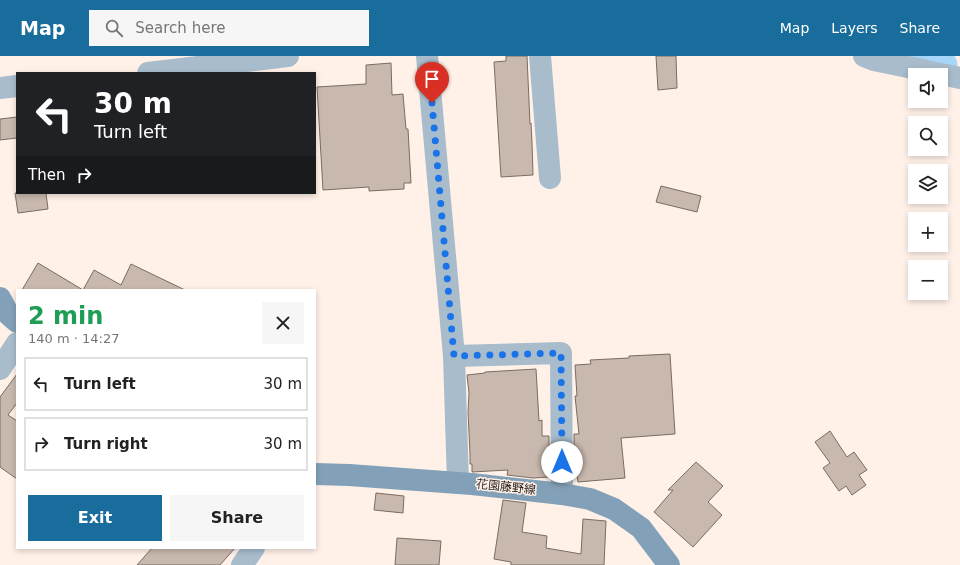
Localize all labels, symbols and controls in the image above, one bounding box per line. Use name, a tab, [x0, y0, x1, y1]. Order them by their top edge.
search box	[89, 10, 369, 46]
text: Map	[20, 17, 65, 39]
icon: search	[103, 17, 125, 39]
text: Search here	[135, 19, 225, 37]
text: Map	[780, 20, 809, 36]
text: Layers	[831, 20, 878, 36]
text: Share	[900, 20, 940, 36]
pin	[415, 62, 449, 103]
icon: arrive	[421, 68, 443, 90]
map controls	[908, 68, 948, 300]
button: sound	[908, 68, 948, 108]
text: 30 m	[94, 87, 172, 120]
icon: left	[28, 88, 80, 140]
button: search	[908, 116, 948, 156]
text: Turn left	[94, 121, 167, 142]
icon: right	[73, 164, 95, 186]
button: layers	[908, 164, 948, 204]
text: Then	[28, 166, 65, 184]
button: +	[908, 212, 948, 252]
button: −	[908, 260, 948, 300]
text: 2 min	[28, 302, 103, 330]
button: close	[262, 302, 304, 344]
text: 140 m · 14:27	[28, 331, 119, 346]
icon: left	[30, 373, 52, 395]
text: Turn left	[64, 375, 136, 393]
text: 30 m	[264, 375, 302, 393]
icon: right	[30, 433, 52, 455]
text: Turn right	[64, 435, 148, 453]
text: 30 m	[264, 435, 302, 453]
position arrow	[541, 441, 583, 483]
street label: 花園藤野線	[475, 477, 537, 497]
button: Exit	[28, 495, 162, 541]
button: Share	[170, 495, 304, 541]

